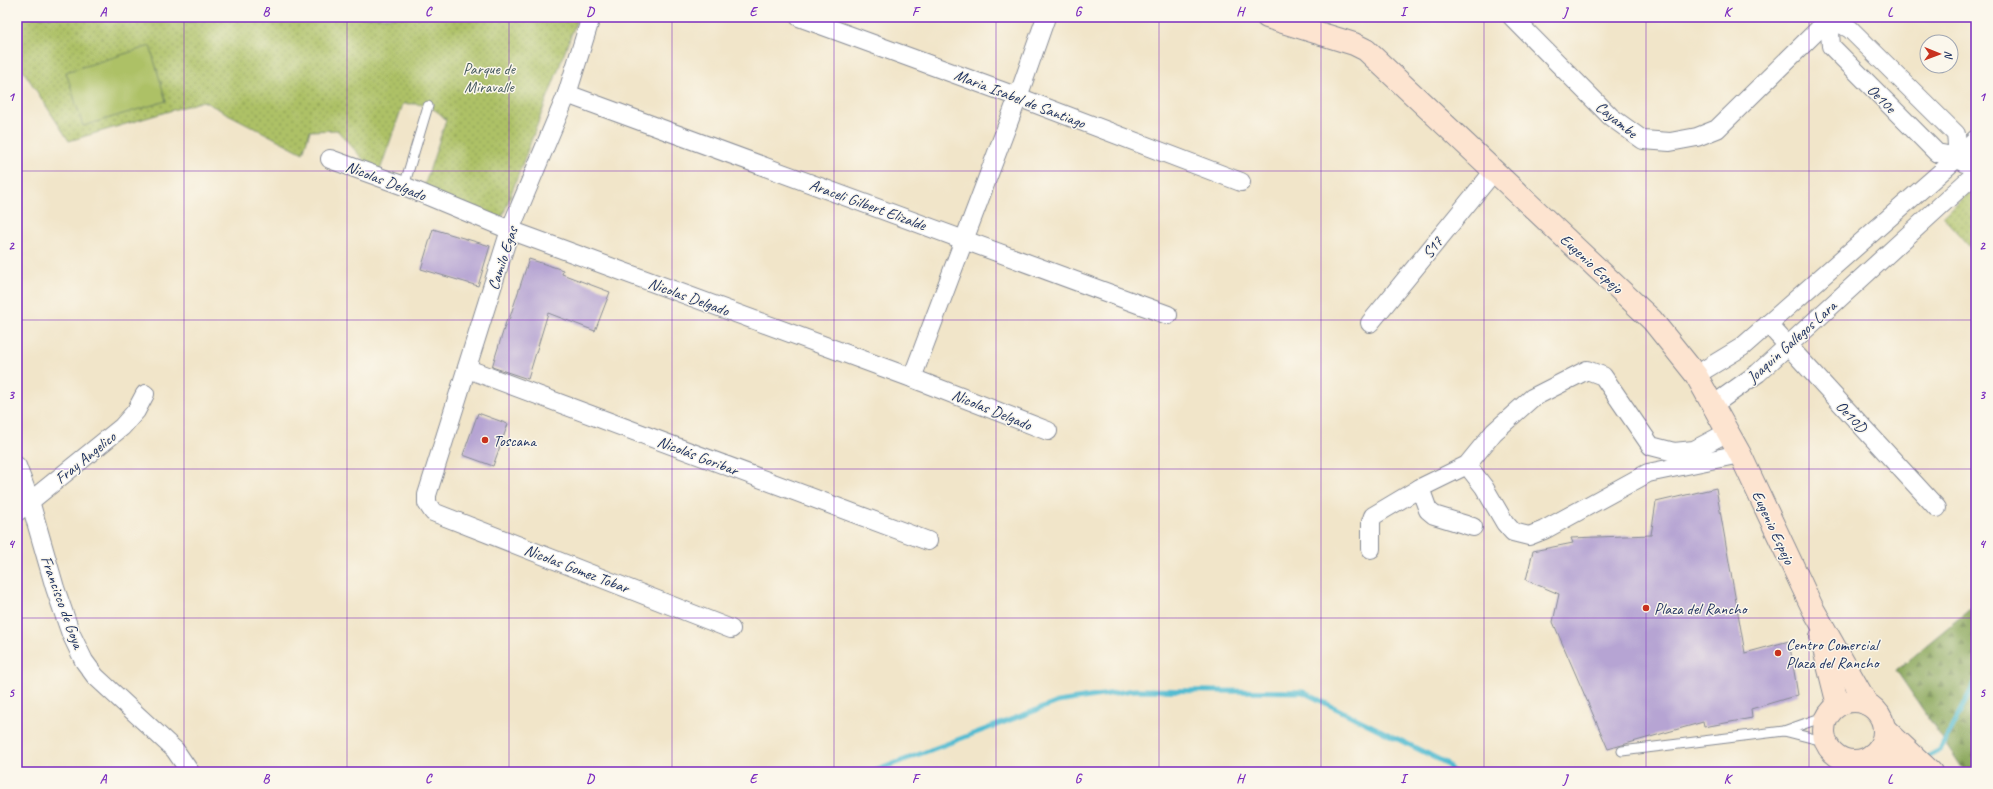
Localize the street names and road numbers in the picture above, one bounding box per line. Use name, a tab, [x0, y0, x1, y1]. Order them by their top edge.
street label: Maria Isabel de Santiago	[951, 65, 1089, 134]
street label: Oe10e	[1863, 80, 1901, 119]
street label: Cayambe	[1591, 97, 1643, 144]
street label: Nicolas Delgado	[343, 156, 430, 206]
street label: Araceli Gilbert Elizalde	[807, 175, 930, 236]
street label: Camilo Egas	[483, 223, 523, 292]
street label: Eugenio Espejo	[1556, 229, 1628, 299]
street label: S17	[1418, 232, 1448, 263]
street label: Nicolas Delgado	[646, 273, 733, 321]
street label: Joaquin Gallegos Lara	[1742, 295, 1842, 388]
street label: Nicolas Delgado	[949, 385, 1036, 435]
street label: Oe10D	[1831, 396, 1872, 438]
street label: Fray Angelico	[51, 426, 121, 488]
street label: Nicolás Goribar	[655, 431, 743, 481]
street label: Eugenio Espejo	[1747, 487, 1799, 569]
street label: Nicolas Gomez Tobar	[521, 540, 634, 599]
street label: Francisco de Goya	[36, 553, 89, 653]

